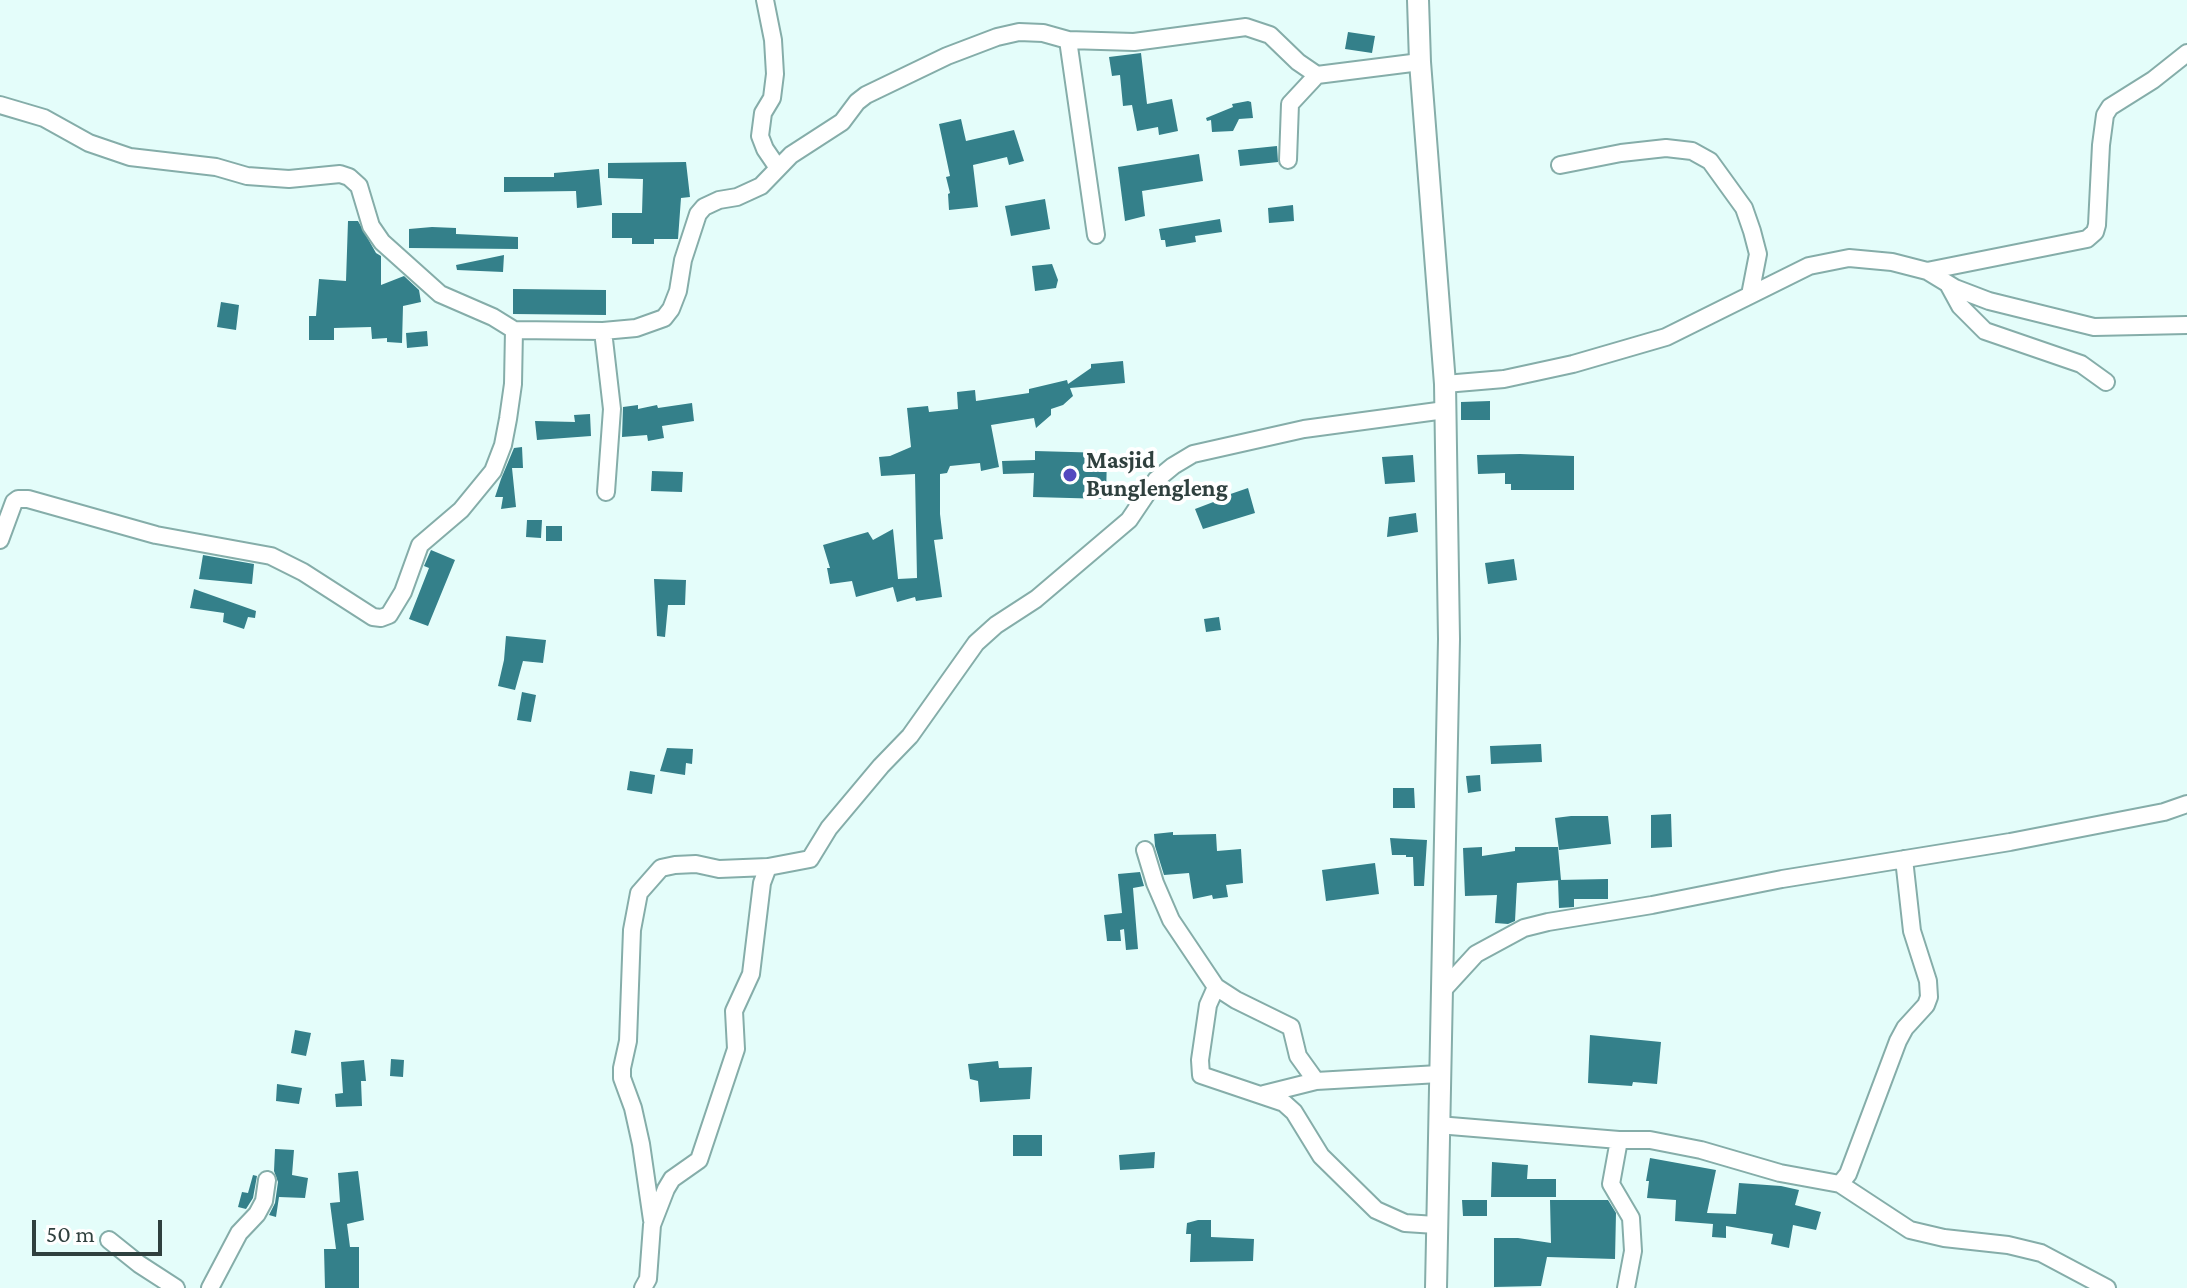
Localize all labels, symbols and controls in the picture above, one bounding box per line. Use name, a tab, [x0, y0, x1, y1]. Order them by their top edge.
place label: Masjid Bunglengleng	[1086, 447, 1228, 503]
marker: Masjid Bunglengleng	[1061, 466, 1079, 484]
scale bar	[36, 1204, 166, 1254]
text: 50 m	[46, 1220, 95, 1247]

